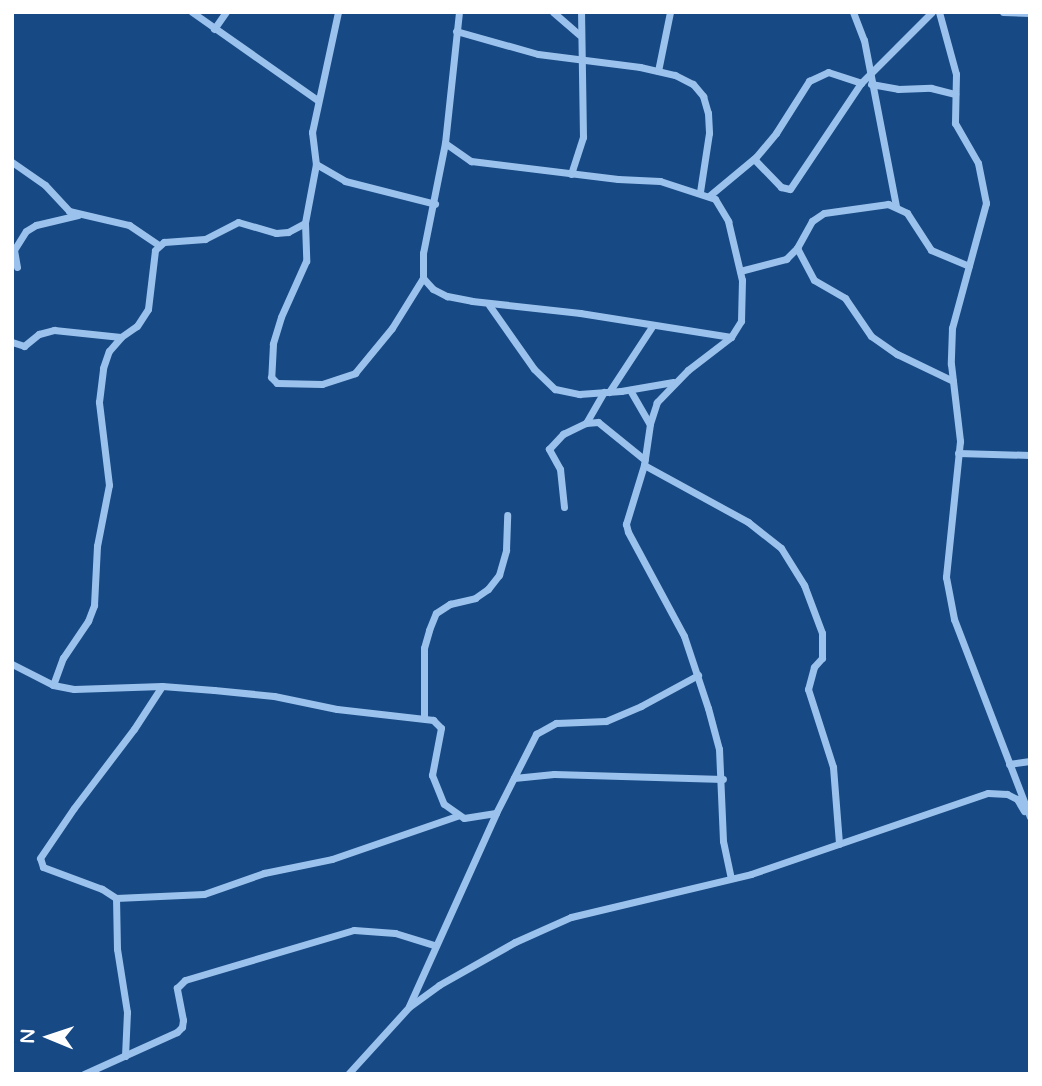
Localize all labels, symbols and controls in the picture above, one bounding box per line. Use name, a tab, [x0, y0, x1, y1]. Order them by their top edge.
north arrow	[14, 1002, 84, 1072]
text: N	[17, 1028, 39, 1044]

